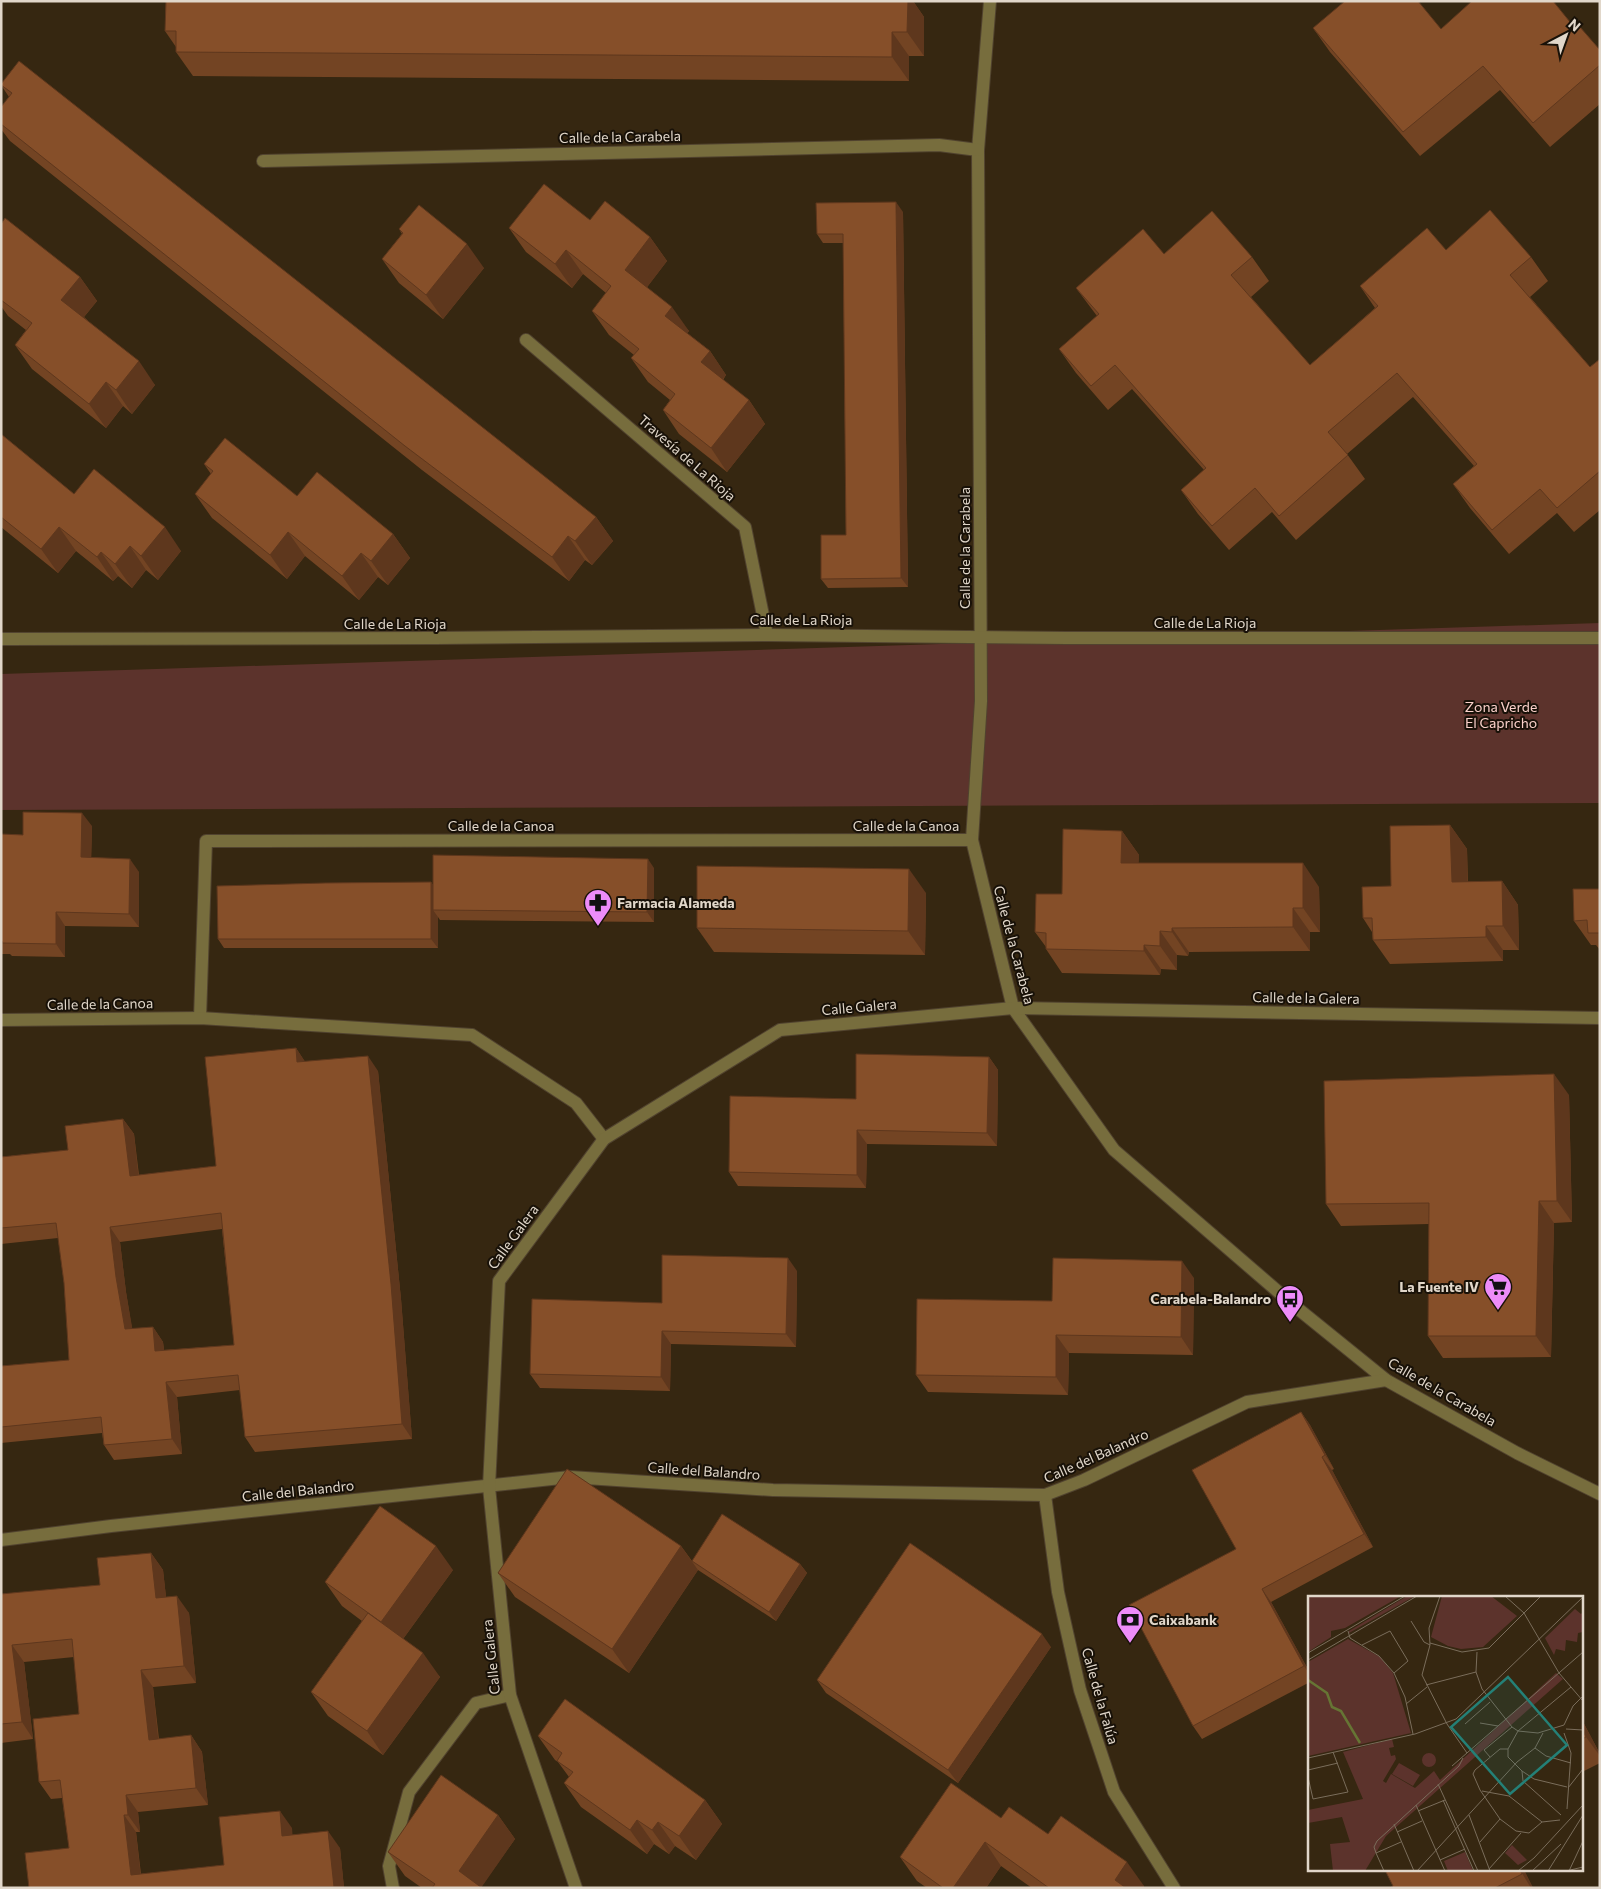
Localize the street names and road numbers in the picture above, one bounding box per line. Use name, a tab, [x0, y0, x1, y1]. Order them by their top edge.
street label: Calle de la Carabela	[559, 127, 681, 146]
street label: Travesía de La Rioja	[635, 411, 739, 504]
street label: Calle de la Carabela	[956, 487, 973, 609]
street label: Calle de La Rioja	[750, 611, 852, 628]
street label: Calle de La Rioja	[1154, 614, 1256, 631]
street label: Calle de La Rioja	[344, 615, 446, 632]
street label: Calle de la Canoa	[448, 817, 554, 834]
street label: Calle de la Canoa	[853, 817, 959, 834]
street label: Calle de la Carabela	[990, 884, 1038, 1006]
street label: Calle de la Galera	[1252, 988, 1360, 1007]
street label: Calle de la Canoa	[47, 994, 153, 1013]
street label: Calle Galera	[821, 995, 897, 1018]
street label: Calle Galera	[484, 1201, 542, 1272]
street label: Calle de la Carabela	[1385, 1354, 1499, 1429]
street label: Calle del Balandro	[1041, 1425, 1151, 1486]
street label: Calle del Balandro	[647, 1458, 761, 1483]
street label: Calle del Balandro	[241, 1476, 355, 1505]
street label: Calle Galera	[478, 1619, 503, 1695]
street label: Calle de la Falúa	[1079, 1646, 1122, 1746]

